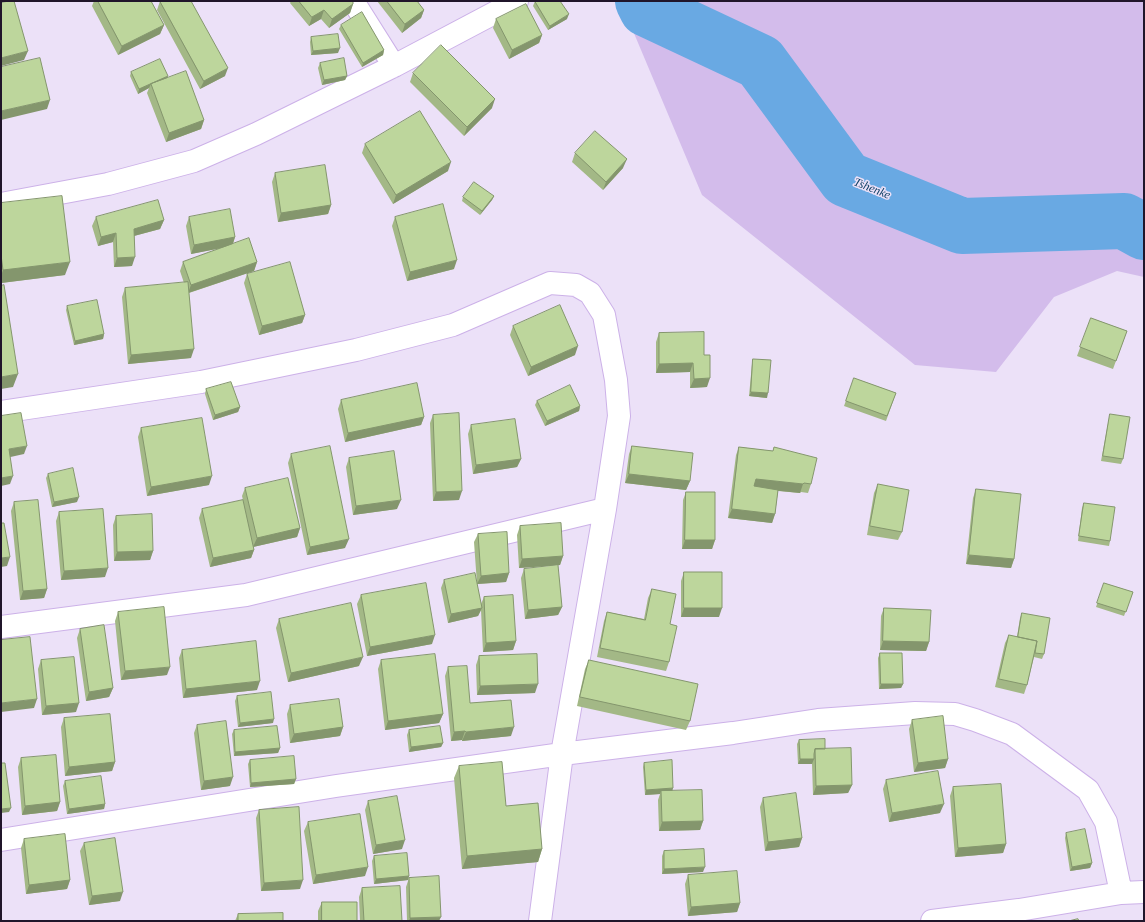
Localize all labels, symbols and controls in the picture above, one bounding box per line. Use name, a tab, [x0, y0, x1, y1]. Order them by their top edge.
water label: Tshenke	[852, 175, 892, 203]

